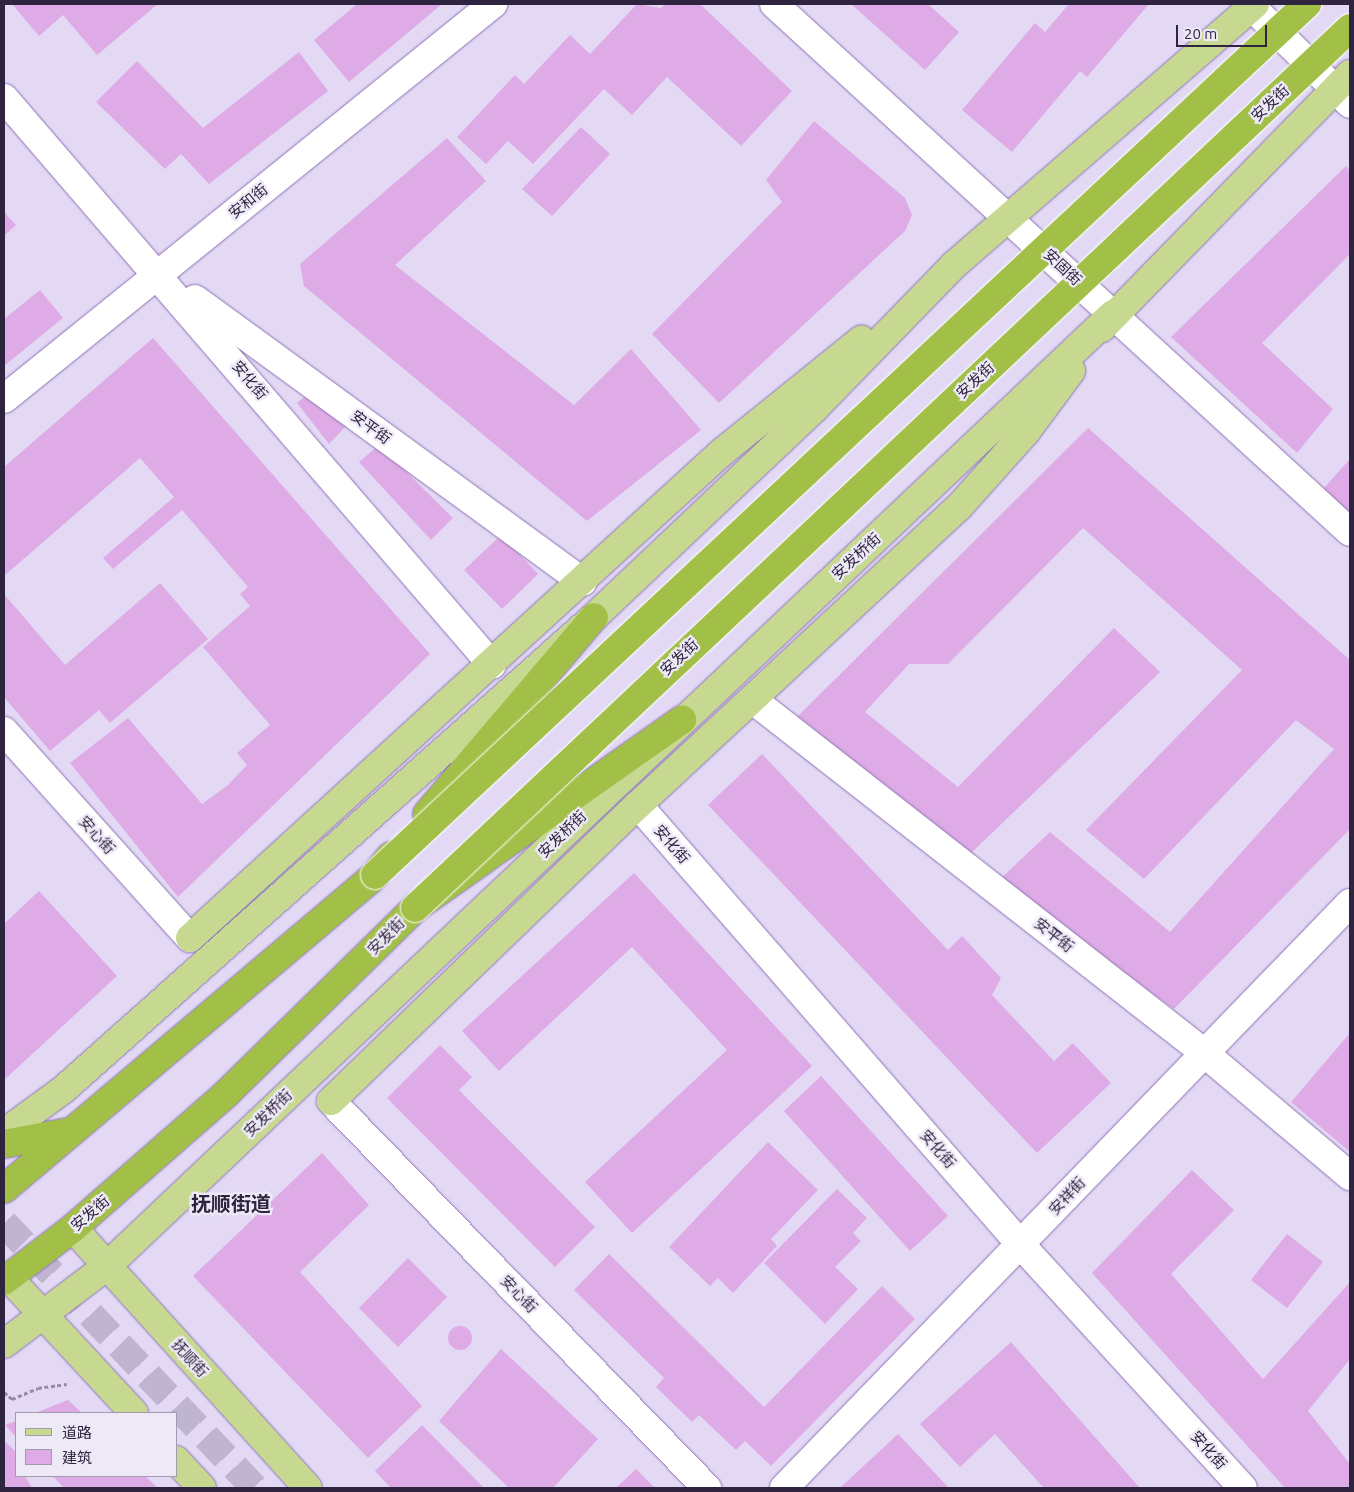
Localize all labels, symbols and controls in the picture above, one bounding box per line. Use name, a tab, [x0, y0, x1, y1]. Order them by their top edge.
scale bar	[1179, 15, 1270, 47]
text: 20 m	[1184, 25, 1217, 42]
street label: 安发街	[1247, 81, 1293, 125]
street label: 安和街	[225, 180, 271, 222]
street label: 安固街	[1040, 245, 1086, 289]
street label: 安化街	[229, 357, 271, 403]
street label: 安发街	[952, 358, 998, 402]
street label: 安平街	[348, 406, 394, 448]
street label: 安发桥街	[828, 529, 884, 583]
street label: 安发街	[656, 635, 702, 679]
street label: 安发桥街	[534, 807, 590, 861]
street label: 安心街	[75, 812, 119, 858]
street label: 安化街	[650, 821, 694, 867]
street label: 安发街	[364, 914, 408, 958]
street label: 安平街	[1031, 914, 1077, 956]
street label: 安发桥街	[240, 1086, 296, 1140]
street label: 安化街	[916, 1126, 960, 1172]
street label: 安祥街	[1045, 1173, 1089, 1219]
street label: 安发街	[67, 1191, 113, 1235]
district label: 抚顺街道	[191, 1191, 271, 1215]
street label: 安心街	[497, 1272, 541, 1316]
street label: 抚顺街	[168, 1335, 212, 1381]
legend	[15, 1412, 178, 1477]
text: 道路	[62, 1424, 92, 1441]
street label: 安化街	[1187, 1427, 1231, 1473]
text: 建筑	[62, 1449, 92, 1466]

